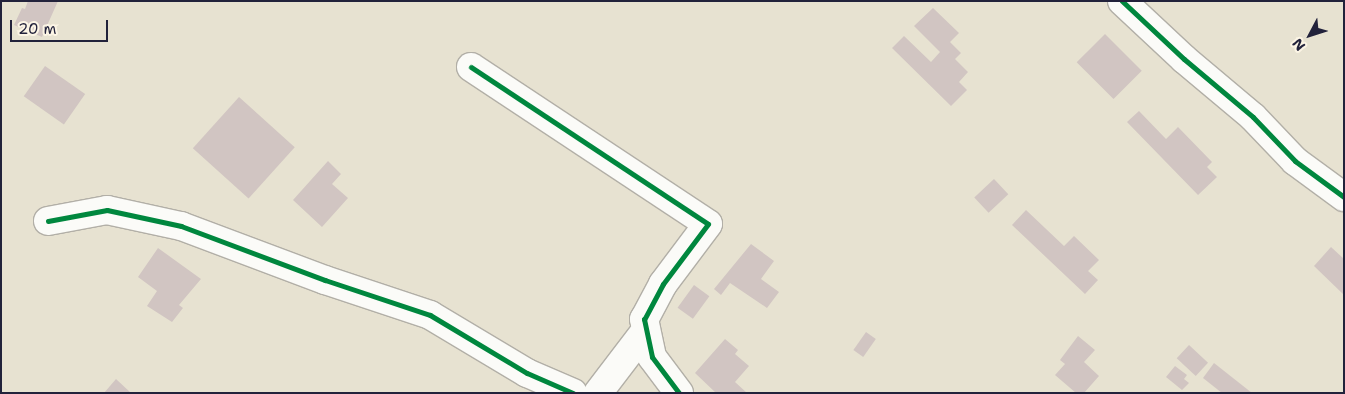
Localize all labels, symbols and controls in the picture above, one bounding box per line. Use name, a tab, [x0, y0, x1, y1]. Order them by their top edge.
scale bar	[12, 10, 110, 42]
north arrow	[1285, 10, 1335, 60]
text: 20 m	[18, 19, 57, 39]
text: N	[1288, 35, 1309, 55]

